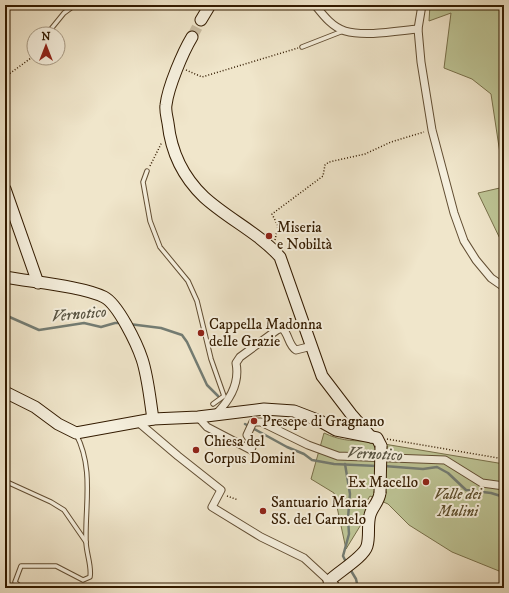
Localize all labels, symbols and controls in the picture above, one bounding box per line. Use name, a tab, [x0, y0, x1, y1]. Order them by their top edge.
north arrow	[26, 26, 66, 66]
text: N	[41, 30, 51, 44]
place label: Miseria e Nobiltà	[277, 218, 333, 254]
marker: Miseria e Nobiltà	[264, 231, 274, 241]
water label: Vernotico	[51, 302, 107, 326]
place label: Cappella Madonna delle Grazie	[209, 315, 323, 351]
marker: Cappella Madonna delle Grazie	[196, 328, 206, 338]
place label: Presepe di Gragnano	[262, 412, 384, 431]
marker: Presepe di Gragnano	[249, 416, 259, 426]
place label: Chiesa del Corpus Domini	[204, 432, 295, 468]
water label: Vernotico	[347, 443, 403, 465]
marker: Chiesa del Corpus Domini	[191, 445, 201, 455]
place label: Ex Macello	[348, 473, 418, 492]
marker: Ex Macello	[421, 477, 431, 487]
park label: Valle dei Mulini	[434, 485, 483, 521]
place label: Santuario Maria SS. del Carmelo	[271, 493, 368, 529]
marker: Santuario Maria SS. del Carmelo	[258, 506, 268, 516]

